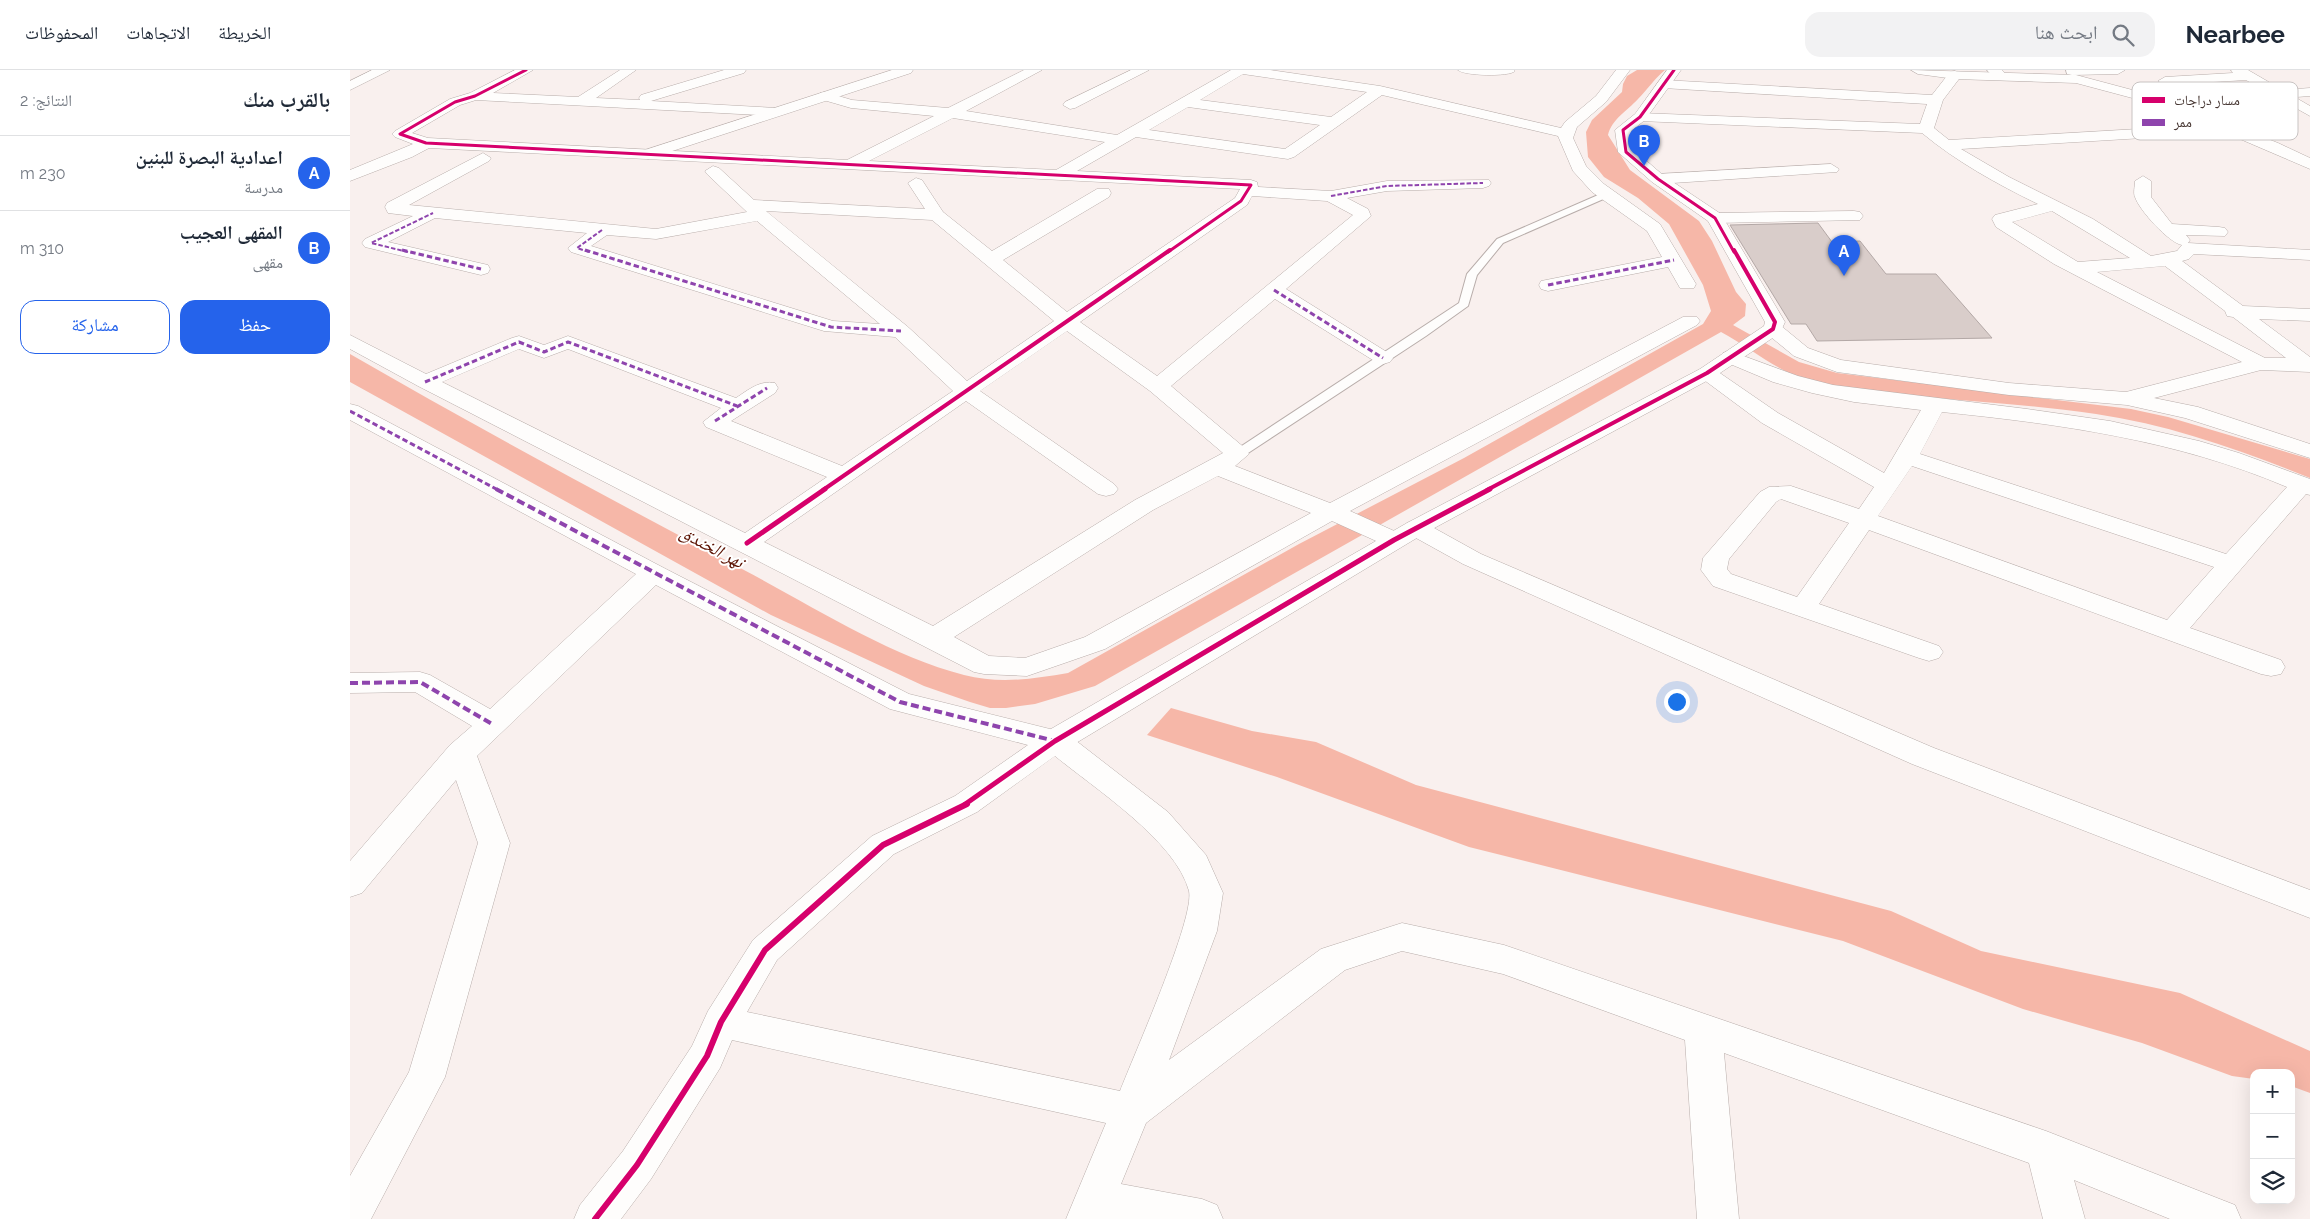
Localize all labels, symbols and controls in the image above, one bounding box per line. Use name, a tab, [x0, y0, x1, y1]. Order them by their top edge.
search box	[1805, 12, 2155, 57]
text: Nearbee	[2185, 20, 2285, 49]
text: ابحث هنا	[2035, 21, 2097, 43]
icon: search	[2109, 21, 2137, 49]
text: المحفوظات	[25, 22, 98, 43]
text: الاتجاهات	[126, 22, 190, 43]
text: الخريطة	[218, 22, 271, 43]
legend	[2132, 82, 2298, 140]
text: بالقرب منك	[243, 87, 330, 112]
text: النتائج: 2	[20, 91, 72, 110]
text: مسار دراجات	[2174, 92, 2240, 109]
text: ممر	[2173, 114, 2192, 131]
pin: B	[1628, 125, 1660, 166]
text: اعدادية البصرة للبنين	[136, 146, 283, 168]
text: 230 m	[20, 164, 66, 183]
text: A	[309, 164, 319, 183]
text: مدرسة	[244, 178, 283, 197]
text: المقهى العجيب	[180, 221, 283, 243]
pin: A	[1828, 235, 1860, 276]
text: 310 m	[20, 239, 64, 258]
text: B	[309, 239, 319, 258]
text: مقهى	[252, 253, 283, 272]
button: مشاركة	[20, 300, 170, 354]
button: حفظ	[180, 300, 330, 354]
water label: نهر الخندق	[676, 521, 751, 574]
your location	[1664, 689, 1690, 715]
map controls	[2250, 1069, 2295, 1204]
button: +	[2250, 1069, 2295, 1114]
button: −	[2250, 1114, 2295, 1159]
button: layers	[2250, 1159, 2295, 1204]

